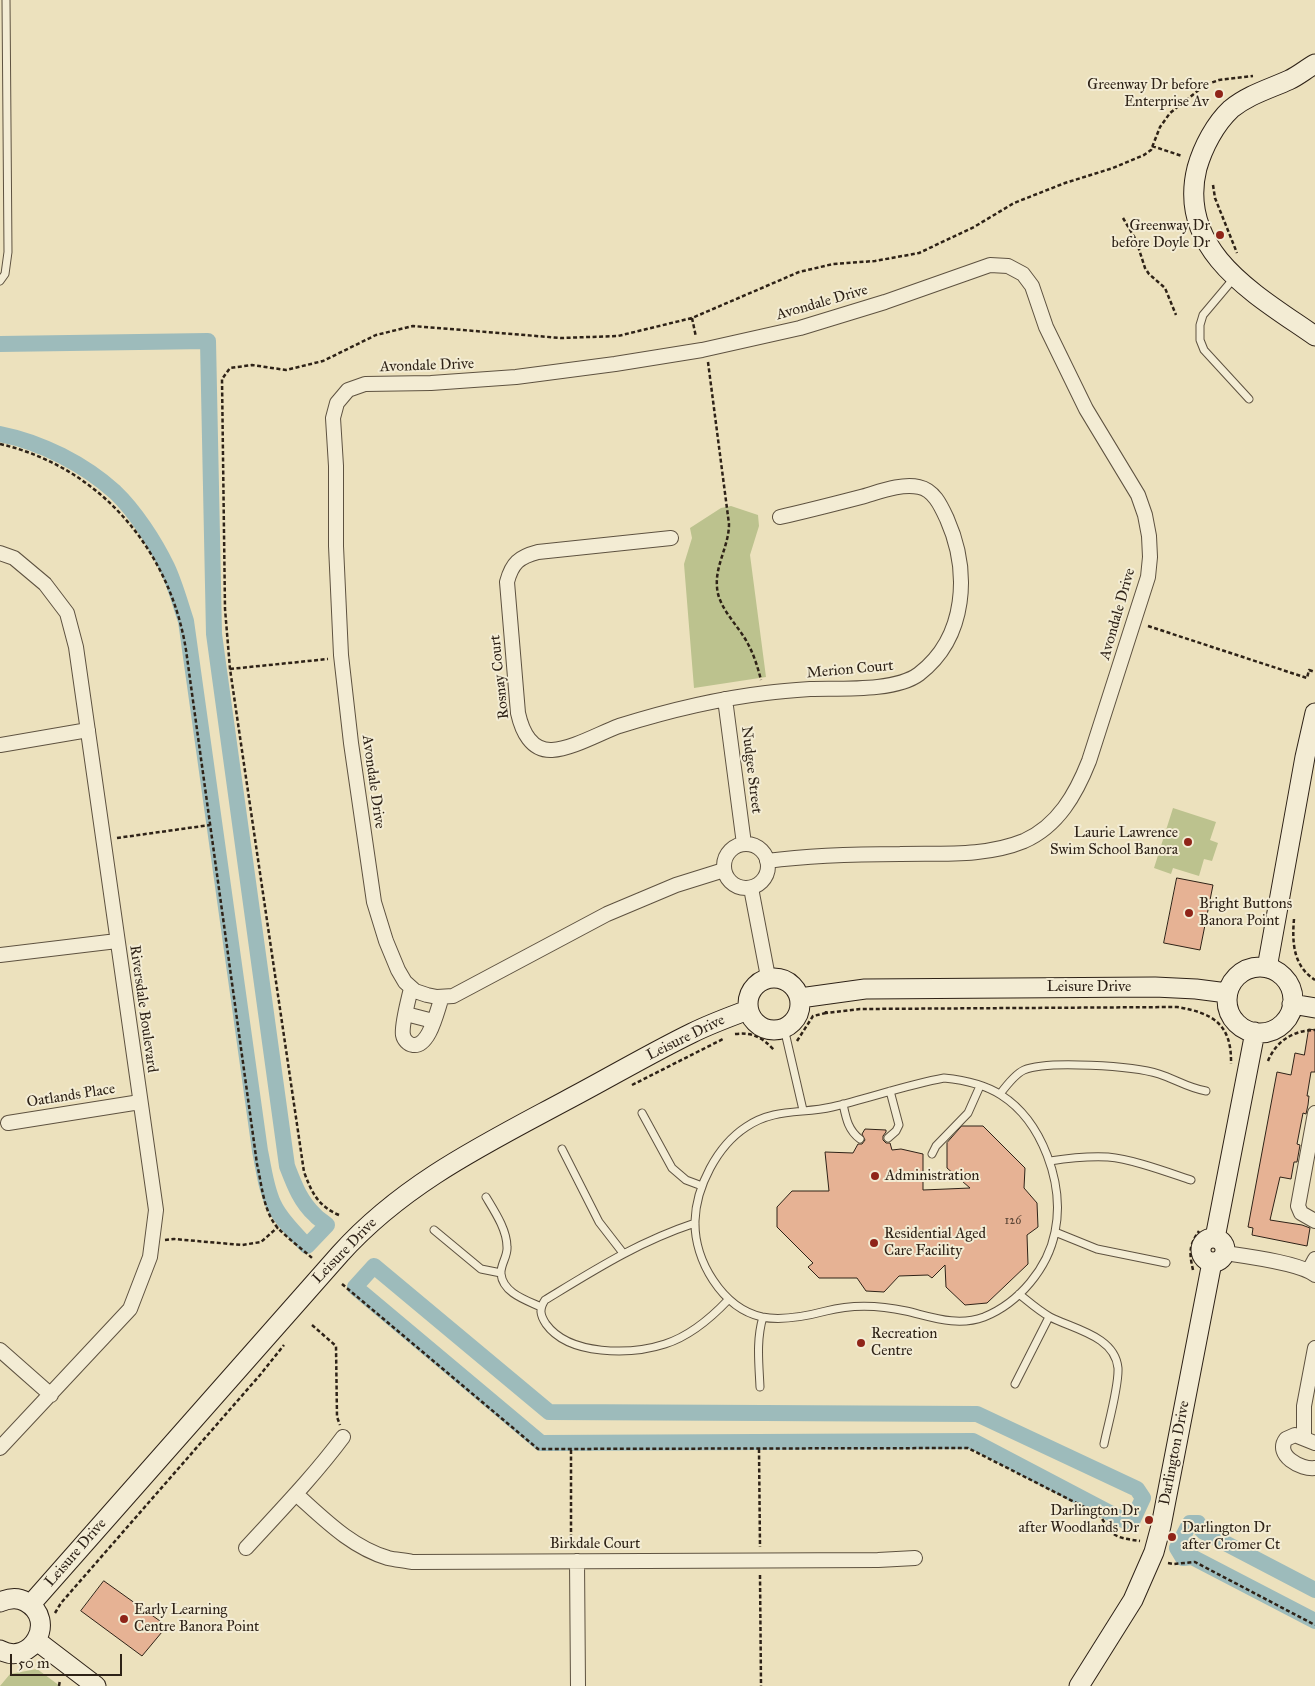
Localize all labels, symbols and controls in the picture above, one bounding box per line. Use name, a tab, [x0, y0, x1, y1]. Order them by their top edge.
place label: Greenway Dr before Enterprise Av	[1087, 76, 1209, 111]
marker: Greenway Dr before Enterprise Av	[1213, 88, 1225, 100]
place label: Greenway Dr before Doyle Dr	[1112, 217, 1210, 252]
marker: Greenway Dr before Doyle Dr	[1214, 229, 1226, 241]
street label: Avondale Drive	[774, 281, 870, 325]
street label: Avondale Drive	[380, 355, 474, 377]
street label: Avondale Drive	[1096, 566, 1140, 662]
street label: Rosnay Court	[487, 634, 513, 720]
street label: Merion Court	[806, 657, 894, 683]
street label: Nudgee Street	[737, 725, 765, 815]
street label: Avondale Drive	[358, 734, 388, 830]
place label: Laurie Lawrence Swim School Banora	[1050, 824, 1178, 859]
marker: Laurie Lawrence Swim School Banora	[1182, 836, 1194, 848]
place label: Bright Buttons Banora Point	[1199, 895, 1292, 930]
marker: Bright Buttons Banora Point	[1183, 907, 1195, 919]
street label: Riversdale Boulevard	[125, 944, 161, 1074]
street label: Leisure Drive	[1047, 978, 1131, 996]
street label: Leisure Drive	[644, 1011, 728, 1065]
street label: Oatlands Place	[25, 1080, 117, 1112]
place label: Administration	[885, 1167, 979, 1185]
marker: Administration	[869, 1170, 881, 1182]
street label: Leisure Drive	[309, 1214, 381, 1288]
house number: 126	[1005, 1214, 1021, 1228]
place label: Residential Aged Care Facility	[884, 1225, 986, 1260]
marker: Residential Aged Care Facility	[868, 1237, 880, 1249]
place label: Recreation Centre	[871, 1325, 937, 1360]
marker: Recreation Centre	[855, 1337, 867, 1349]
street label: Darlington Drive	[1156, 1399, 1194, 1507]
place label: Darlington Dr after Woodlands Dr	[1018, 1502, 1139, 1537]
marker: Darlington Dr after Woodlands Dr	[1143, 1514, 1155, 1526]
street label: Leisure Drive	[41, 1515, 111, 1591]
place label: Darlington Dr after Cromer Ct	[1182, 1519, 1280, 1554]
marker: Darlington Dr after Cromer Ct	[1166, 1531, 1178, 1543]
street label: Birkdale Court	[550, 1535, 640, 1553]
place label: Early Learning Centre Banora Point	[134, 1601, 259, 1636]
marker: Early Learning Centre Banora Point	[118, 1613, 130, 1625]
scale bar	[12, 1644, 125, 1676]
text: 50 m	[18, 1654, 50, 1672]

